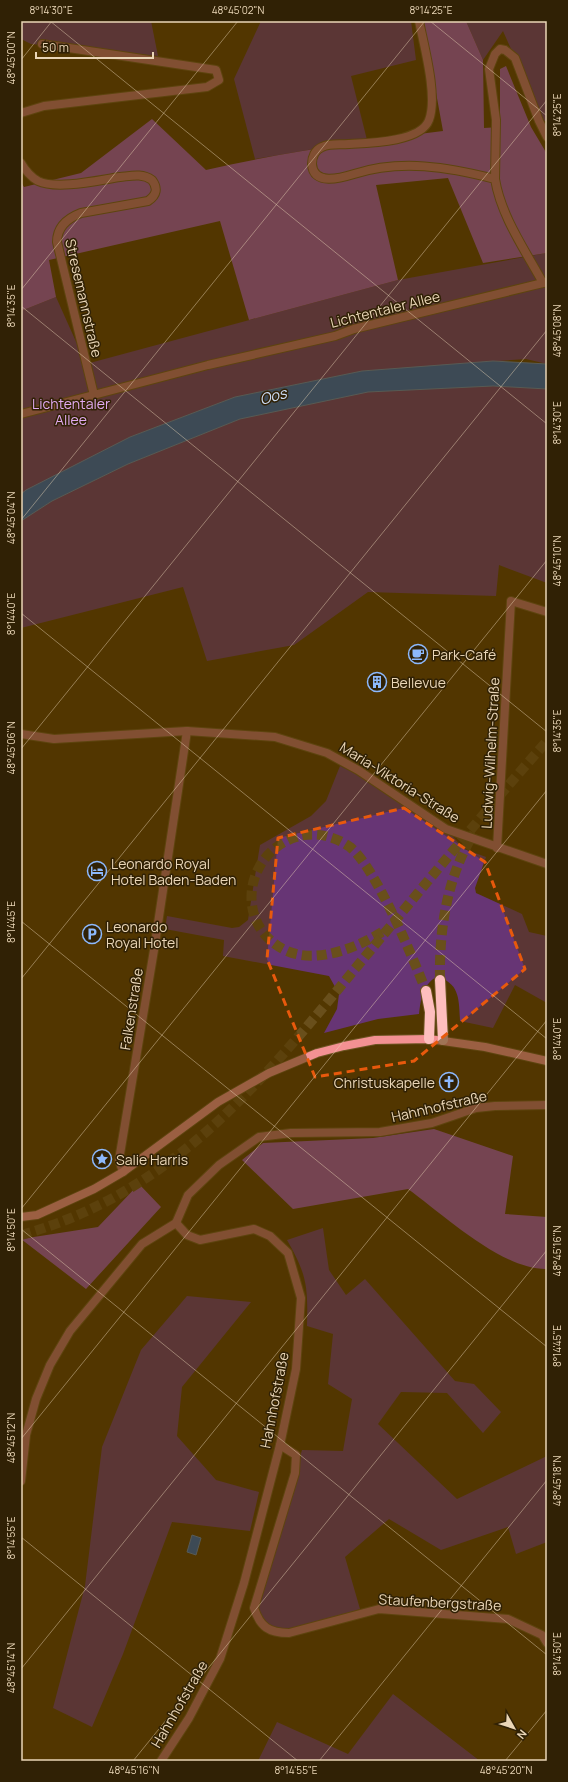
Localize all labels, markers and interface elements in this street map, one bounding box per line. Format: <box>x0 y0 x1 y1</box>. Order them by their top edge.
text: 8°14'30"E <box>29 3 73 17</box>
text: 48°45'02"N <box>212 3 264 17</box>
text: 8°14'25"E <box>409 3 453 17</box>
text: 48°45'00"N <box>4 31 18 84</box>
scale bar <box>36 34 153 60</box>
text: 50 m <box>42 39 69 56</box>
text: 8°14'25"E <box>550 93 564 137</box>
street label: Stresemannstraße <box>61 237 107 359</box>
text: 8°14'35"E <box>4 284 18 327</box>
street label: Lichtentaler Allee <box>328 286 442 332</box>
text: 48°45'08"N <box>550 305 564 357</box>
water label: Oos <box>257 382 290 410</box>
park label: Lichtentaler Allee <box>32 394 110 429</box>
text: 8°14'30"E <box>550 401 564 445</box>
text: 48°45'04"N <box>4 492 18 544</box>
text: 48°45'10"N <box>550 535 564 586</box>
text: 8°14'40"E <box>4 593 18 635</box>
cafe icon: Park-Café <box>407 643 429 665</box>
place label: Park-Café <box>432 645 496 664</box>
building icon: Bellevue <box>366 671 388 693</box>
place label: Bellevue <box>391 673 446 692</box>
street label: Ludwig-Wilhelm-Straße <box>477 677 503 829</box>
text: 8°14'35"E <box>550 709 564 752</box>
text: 48°45'06"N <box>4 721 18 775</box>
street label: Maria-Viktoria-Straße <box>336 737 464 827</box>
place label: Leonardo Royal Hotel Baden-Baden <box>111 854 236 889</box>
hotel icon: Leonardo Royal Hotel Baden-Baden <box>86 860 108 882</box>
text: 8°14'45"E <box>4 901 18 943</box>
place label: Leonardo Royal Hotel <box>106 917 178 952</box>
parking icon: Leonardo Royal Hotel <box>81 923 103 945</box>
street label: Falkenstraße <box>115 967 147 1051</box>
text: 8°14'40"E <box>550 1018 564 1060</box>
church icon: Christuskapelle <box>438 1071 460 1093</box>
place label: Christuskapelle <box>334 1073 435 1092</box>
street label: Hahnhofstraße <box>389 1086 489 1126</box>
place icon: Salie Harris <box>91 1148 113 1170</box>
place label: Salie Harris <box>116 1150 188 1169</box>
text: 8°14'50"E <box>4 1208 18 1252</box>
text: 48°45'16"N <box>550 1225 564 1276</box>
text: 8°14'45"E <box>550 1325 564 1367</box>
street label: Hahnhofstraße <box>255 1350 293 1450</box>
text: 48°45'12"N <box>4 1413 18 1463</box>
text: 48°45'18"N <box>550 1456 564 1506</box>
text: 8°14'55"E <box>4 1516 18 1560</box>
street label: Staufenbergstraße <box>378 1589 502 1615</box>
text: 8°14'50"E <box>550 1632 564 1676</box>
text: 48°45'14"N <box>4 1643 18 1693</box>
street label: Hahnhofstraße <box>146 1657 212 1751</box>
north arrow <box>494 1708 534 1748</box>
text: N <box>514 1727 530 1742</box>
text: 48°45'16"N <box>109 1763 160 1777</box>
text: 8°14'55"E <box>274 1763 318 1777</box>
text: 48°45'20"N <box>480 1763 532 1777</box>

